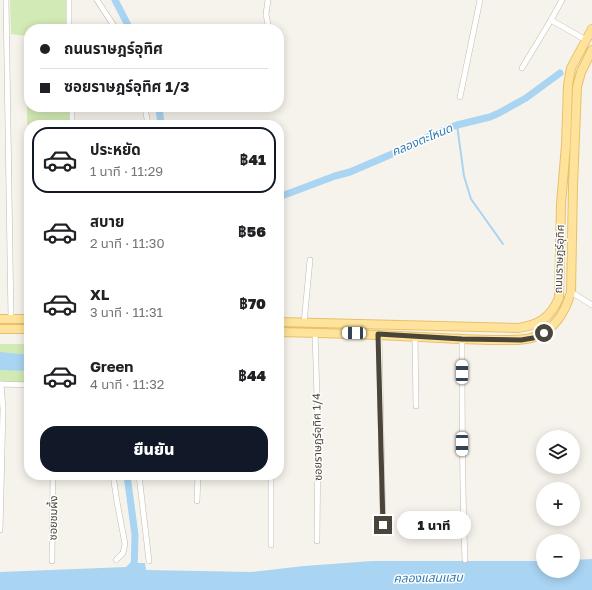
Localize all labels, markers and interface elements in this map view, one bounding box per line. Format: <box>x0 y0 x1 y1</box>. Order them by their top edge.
text: ถนนราษฎร์อุทิศ <box>64 39 163 57</box>
text: ซอยราษฎร์อุทิศ 1/3 <box>64 77 189 95</box>
water label: คลองตะโหนด <box>389 120 455 159</box>
text: ประหยัด <box>90 140 141 158</box>
icon: car <box>42 142 78 178</box>
text: ฿41 <box>240 150 266 168</box>
text: 1 นาที · 11:29 <box>90 163 163 179</box>
text: สบาย <box>90 212 124 230</box>
icon: car <box>42 214 78 250</box>
text: ฿56 <box>238 222 266 240</box>
street label: ถนนราษฎร์อุทิศ <box>551 224 567 294</box>
text: 2 นาที · 11:30 <box>90 235 165 251</box>
text: XL <box>90 285 109 303</box>
icon: car <box>42 286 78 322</box>
text: ฿70 <box>239 294 266 312</box>
text: 3 นาที · 11:31 <box>90 304 163 320</box>
route start <box>535 324 553 342</box>
car <box>342 327 366 339</box>
text: Green <box>90 357 133 375</box>
icon: car <box>42 358 78 394</box>
car <box>456 360 468 384</box>
text: ฿44 <box>238 366 266 384</box>
text: 4 นาที · 11:32 <box>90 376 164 392</box>
street label: ซอยราษฎร์อุทิศ 1/4 <box>309 393 325 481</box>
button: ยืนยัน <box>40 426 268 472</box>
map controls <box>536 430 580 578</box>
button: layers <box>536 430 580 474</box>
car <box>456 432 468 456</box>
button: + <box>536 482 580 526</box>
street label: ซอยชมผึ้ง <box>45 495 59 541</box>
callout: 1 นาที <box>397 511 471 539</box>
route end <box>374 516 392 534</box>
text: 1 นาที <box>418 517 450 533</box>
button: − <box>536 534 580 578</box>
water label: คลองแสนแสบ <box>393 569 464 586</box>

